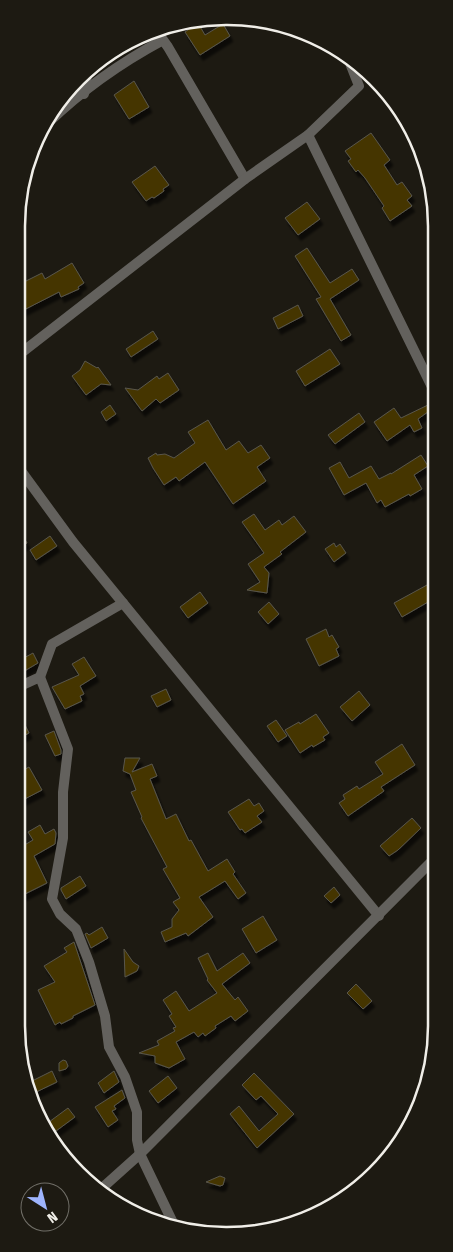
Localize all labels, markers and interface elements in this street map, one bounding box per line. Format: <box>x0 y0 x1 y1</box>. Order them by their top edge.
north arrow <box>20 1182 70 1232</box>
text: N <box>44 1208 61 1226</box>

